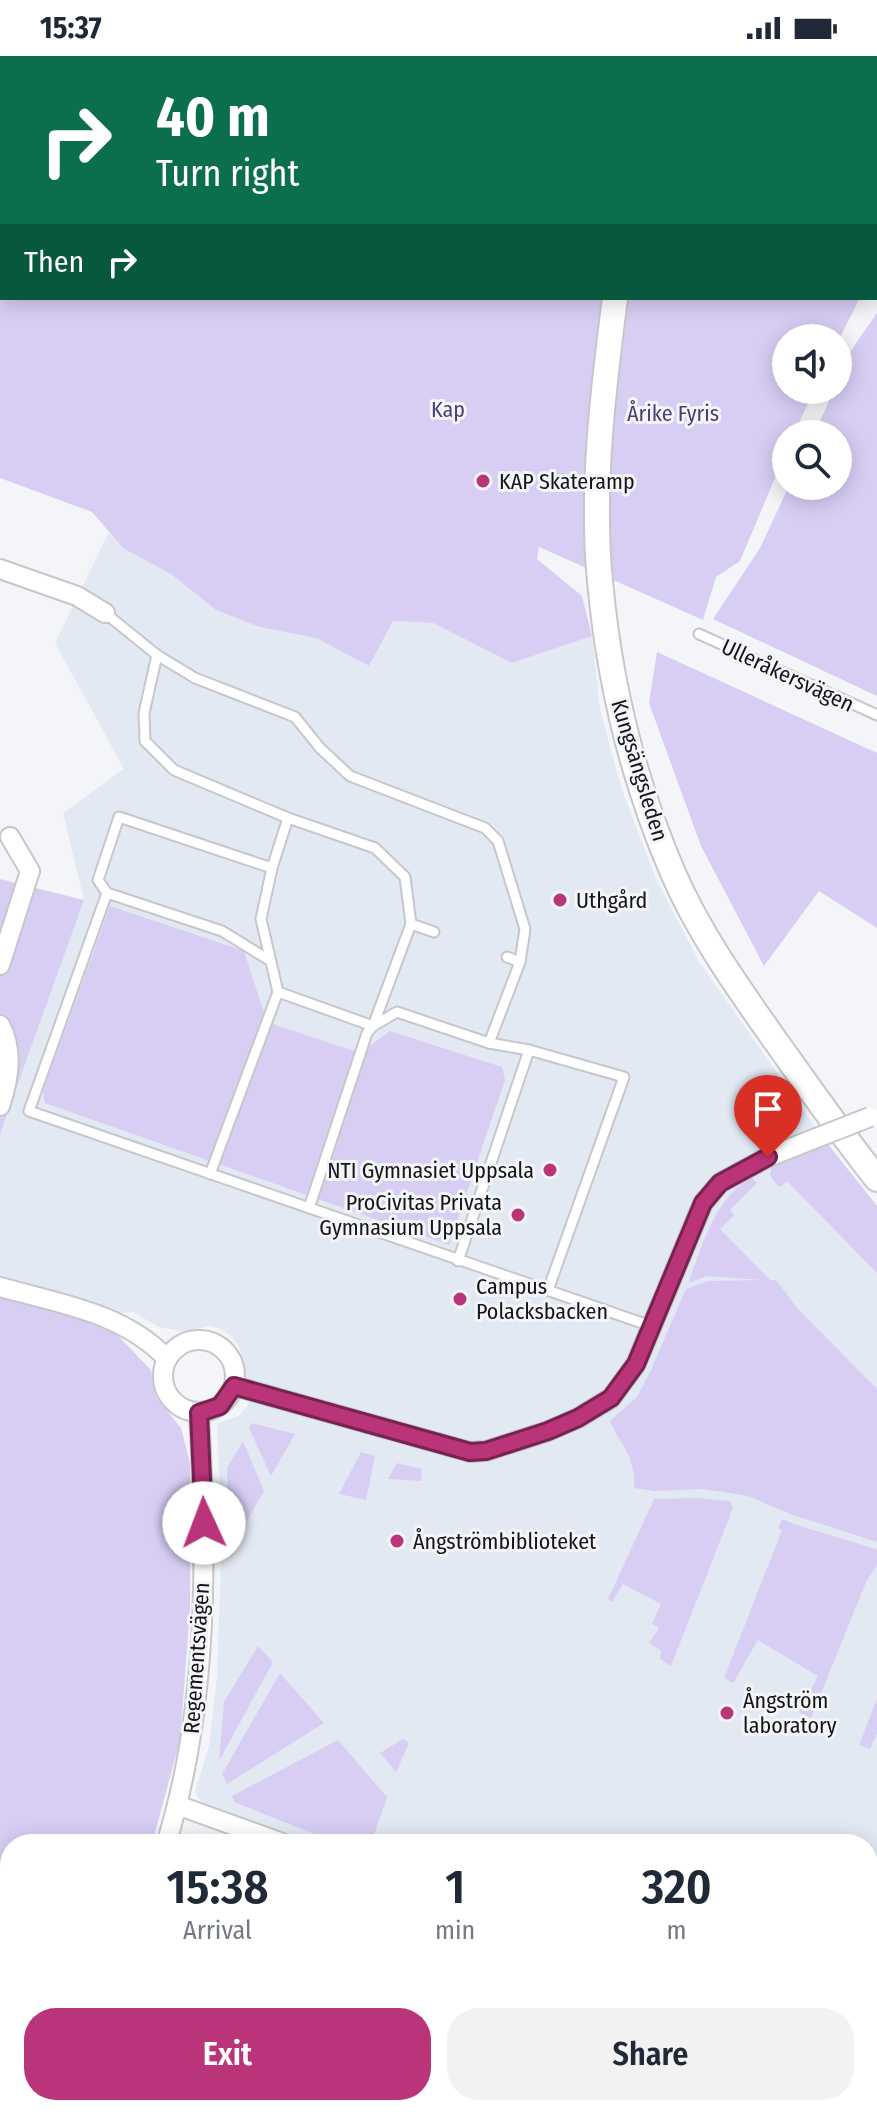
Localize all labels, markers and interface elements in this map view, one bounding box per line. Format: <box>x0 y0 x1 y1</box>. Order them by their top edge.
text: 15:37 <box>40 10 102 46</box>
text: 40 m <box>156 84 270 151</box>
icon: right <box>24 88 128 192</box>
text: Turn right <box>156 152 299 196</box>
icon: right <box>100 240 144 284</box>
text: Then <box>24 244 84 280</box>
map controls <box>772 324 852 500</box>
button: sound <box>772 324 852 404</box>
park label: Kap <box>431 396 465 423</box>
park label: Årike Fyris <box>627 400 719 427</box>
button: search <box>772 420 852 500</box>
place label: KAP Skateramp <box>499 468 635 495</box>
marker: KAP Skateramp <box>474 472 492 490</box>
street label: Ulleråkersvägen <box>717 633 858 718</box>
street label: Kungsängsleden <box>605 696 674 844</box>
place label: Uthgård <box>576 887 647 914</box>
marker: Uthgård <box>551 891 569 909</box>
pin <box>734 1075 802 1157</box>
icon: arrive <box>746 1087 790 1131</box>
place label: NTI Gymnasiet Uppsala <box>327 1157 534 1184</box>
marker: NTI Gymnasiet Uppsala <box>541 1161 559 1179</box>
place label: ProCivitas Privata Gymnasium Uppsala <box>319 1189 502 1241</box>
marker: ProCivitas Privata Gymnasium Uppsala <box>509 1206 527 1224</box>
place label: Campus Polacksbacken <box>476 1273 608 1325</box>
marker: Campus Polacksbacken <box>451 1290 469 1308</box>
position arrow <box>162 1481 246 1565</box>
place label: Ångströmbiblioteket <box>413 1528 597 1555</box>
marker: Ångströmbiblioteket <box>388 1532 406 1550</box>
street label: Regementsvägen <box>178 1582 215 1735</box>
place label: Ångström laboratory <box>743 1687 837 1739</box>
marker: Ångström laboratory <box>718 1704 736 1722</box>
text: 15:38 <box>166 1858 269 1916</box>
text: 1 <box>445 1858 465 1916</box>
text: 320 <box>642 1858 712 1916</box>
text: Arrival <box>183 1915 252 1946</box>
text: min <box>435 1915 475 1946</box>
text: m <box>667 1915 687 1946</box>
button: Exit <box>24 2008 431 2100</box>
button: Share <box>447 2008 854 2100</box>

